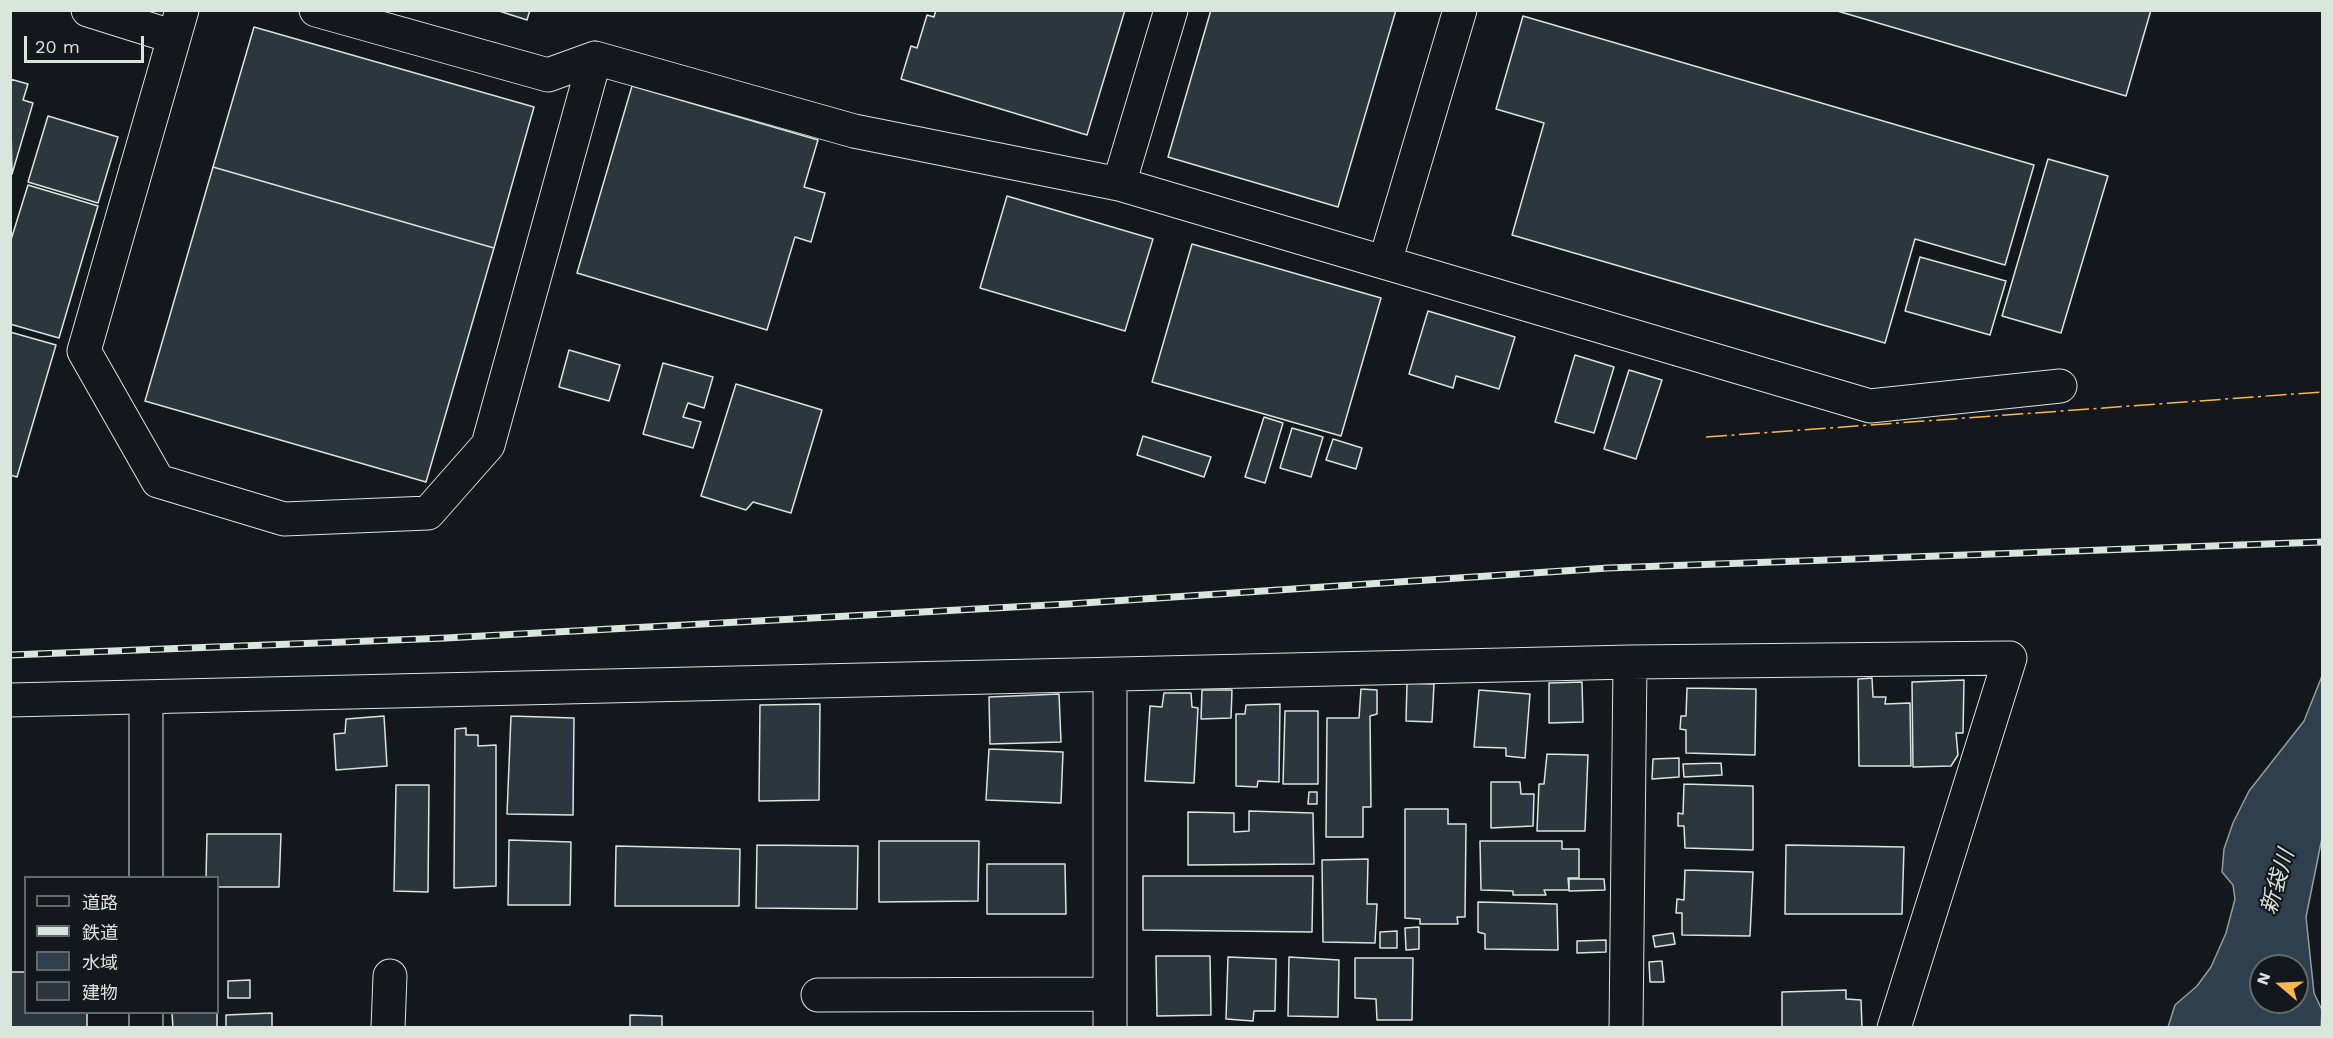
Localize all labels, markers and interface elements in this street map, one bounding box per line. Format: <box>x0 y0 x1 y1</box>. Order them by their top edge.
scale bar <box>27 24 147 62</box>
text: 20 m <box>35 36 80 57</box>
water label: 新袋川 <box>2256 847 2300 917</box>
legend <box>24 876 219 1014</box>
text: 道路 <box>82 892 118 913</box>
text: 鉄道 <box>82 922 118 943</box>
text: 水域 <box>82 952 118 973</box>
north arrow <box>2249 954 2309 1014</box>
text: N <box>2252 970 2274 987</box>
text: 建物 <box>82 982 118 1003</box>

